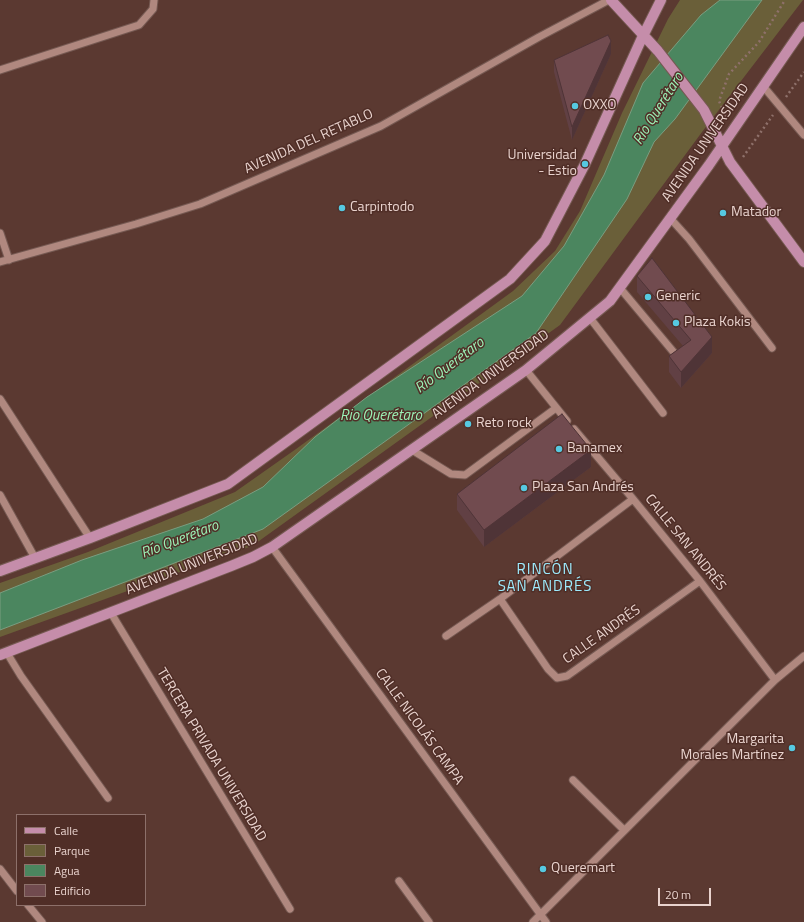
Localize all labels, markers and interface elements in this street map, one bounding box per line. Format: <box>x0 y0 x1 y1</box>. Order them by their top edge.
water label: Río Querétaro <box>630 70 688 148</box>
street label: AVENIDA UNIVERSIDAD <box>659 81 753 205</box>
place label: OXXO <box>583 98 617 114</box>
marker: OXXO <box>570 101 580 111</box>
street label: AVENIDA DEL RETABLO <box>242 106 376 178</box>
place label: Universidad - Estio <box>507 148 577 180</box>
marker: Universidad - Estio <box>580 159 590 169</box>
place label: Carpintodo <box>350 200 414 216</box>
marker: Carpintodo <box>337 203 347 213</box>
place label: Matador <box>731 205 781 221</box>
marker: Matador <box>718 208 728 218</box>
place label: Generic <box>656 289 700 305</box>
marker: Generic <box>643 292 653 302</box>
place label: Plaza Kokis <box>684 315 750 331</box>
marker: Plaza Kokis <box>671 318 681 328</box>
street label: AVENIDA UNIVERSIDAD <box>429 327 553 423</box>
water label: Río Querétaro <box>412 334 488 398</box>
water label: Rio Querétaro <box>340 407 422 425</box>
place label: Reto rock <box>476 416 532 432</box>
marker: Reto rock <box>463 419 473 429</box>
place label: Banamex <box>567 441 622 457</box>
marker: Banamex <box>554 444 564 454</box>
place label: Plaza San Andrés <box>532 480 634 496</box>
marker: Plaza San Andrés <box>519 483 529 493</box>
street label: CALLE SAN ANDRÉS <box>641 491 729 595</box>
water label: Río Querétaro <box>139 517 221 563</box>
street label: AVENIDA UNIVERSIDAD <box>124 531 260 599</box>
district label: RINCÓN SAN ANDRÉS <box>498 561 592 596</box>
street label: CALLE ANDRÉS <box>560 602 644 668</box>
street label: TERCERA PRIVADA UNIVERSIDAD <box>152 665 270 845</box>
street label: CALLE NICOLÁS CAMPA <box>371 666 467 788</box>
place label: Margarita Morales Martínez <box>681 732 784 764</box>
marker: Margarita Morales Martínez <box>787 743 797 753</box>
legend <box>16 814 146 906</box>
text: Calle <box>54 821 78 840</box>
text: Parque <box>54 841 90 860</box>
text: Agua <box>54 861 80 880</box>
place label: Queremart <box>551 861 615 877</box>
marker: Queremart <box>538 864 548 874</box>
scale bar <box>660 880 713 906</box>
text: Edificio <box>54 881 90 900</box>
text: 20 m <box>665 885 691 904</box>

